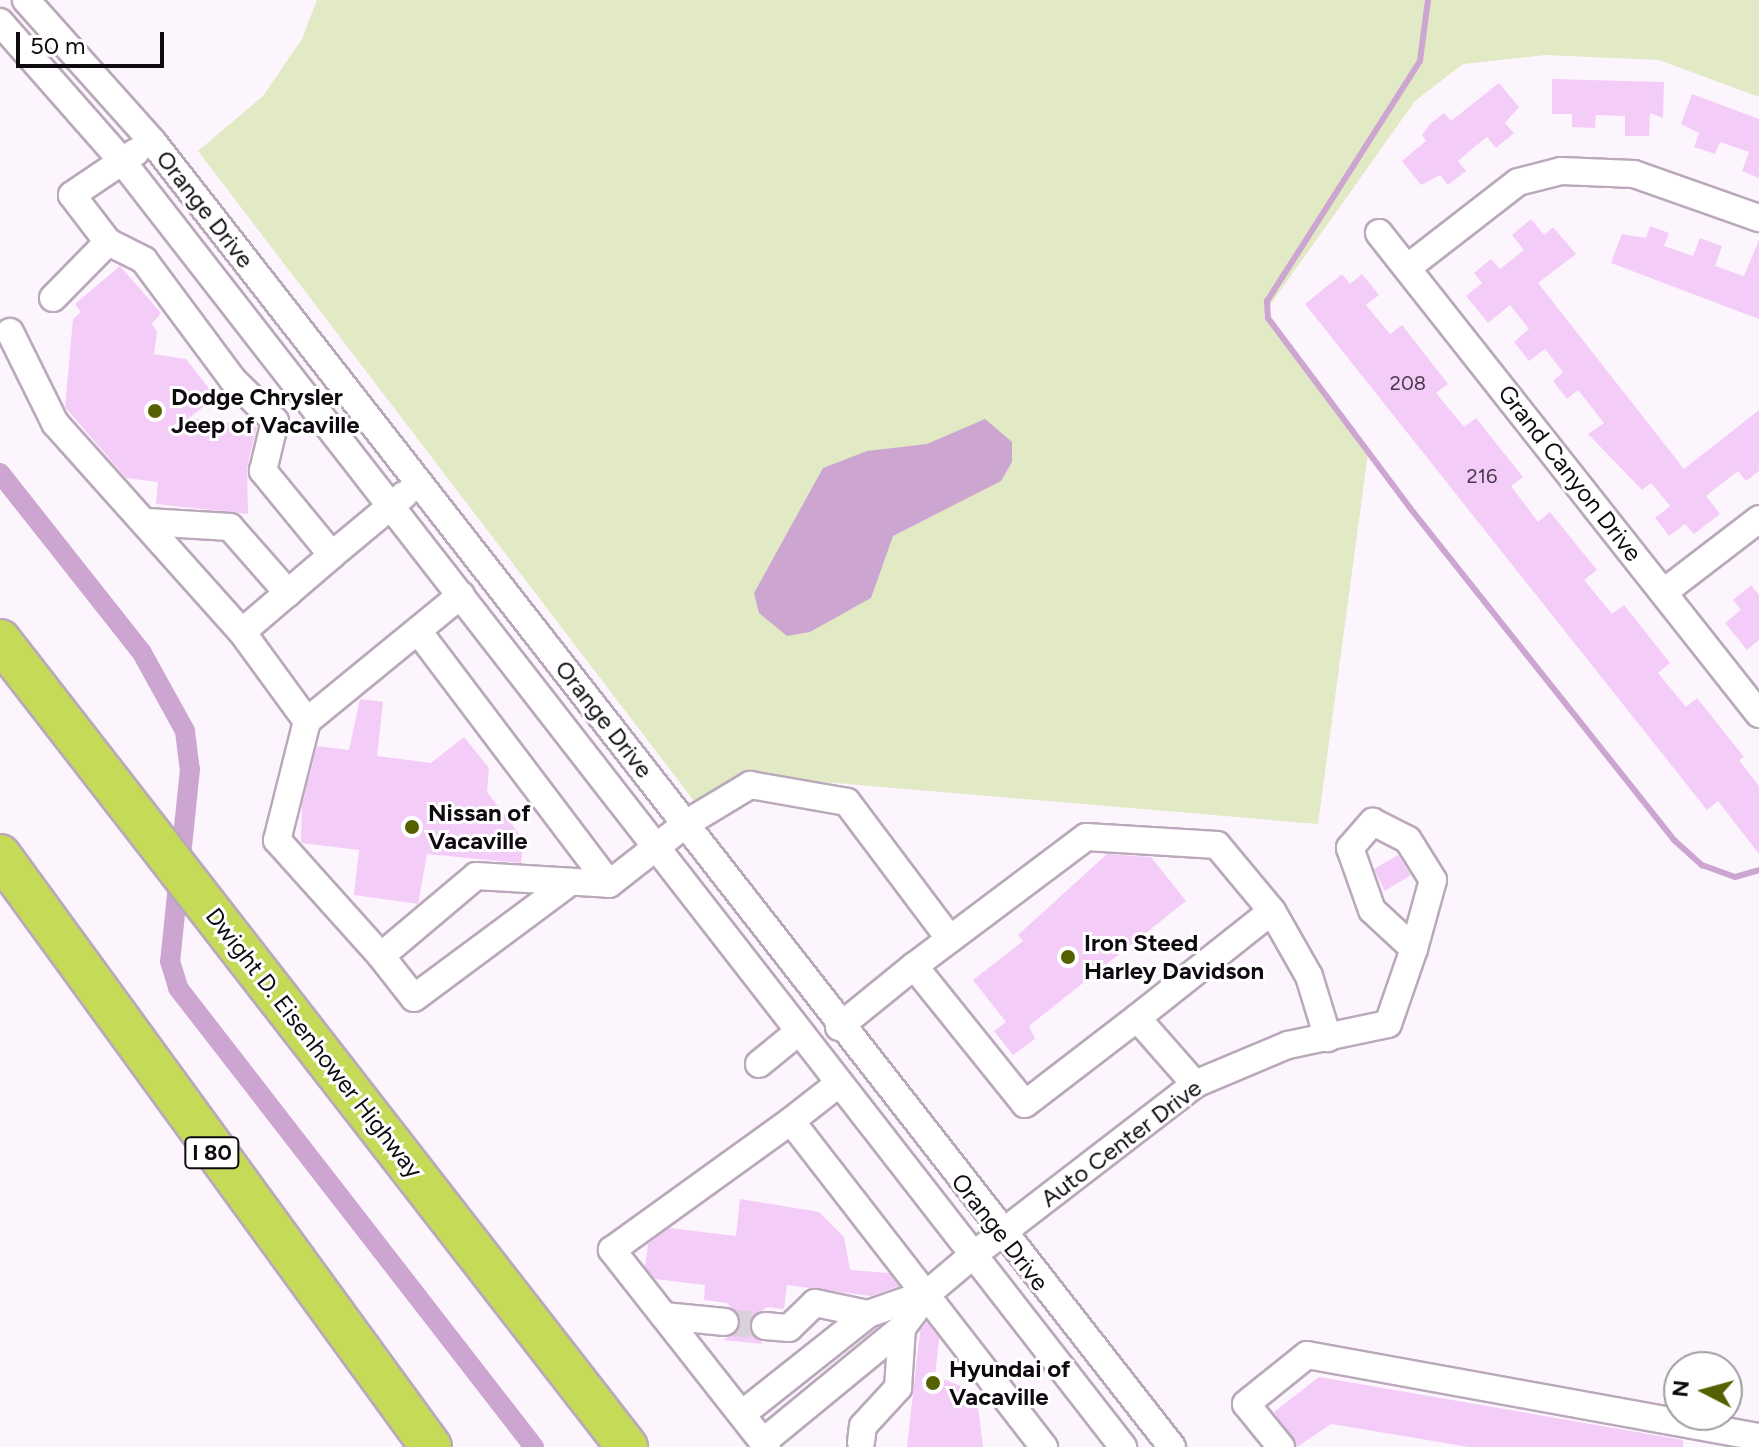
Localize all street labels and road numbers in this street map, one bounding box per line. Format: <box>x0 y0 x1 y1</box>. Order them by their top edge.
street label: Orange Drive <box>150 145 260 273</box>
street label: Grand Canyon Drive <box>1492 379 1648 567</box>
street label: Orange Drive <box>549 655 659 783</box>
street label: Dwight D. Eisenhower Highway <box>200 902 428 1184</box>
street label: Auto Center Drive <box>1035 1073 1207 1213</box>
road number: I 80 <box>184 1135 240 1171</box>
street label: Orange Drive <box>945 1168 1055 1296</box>

